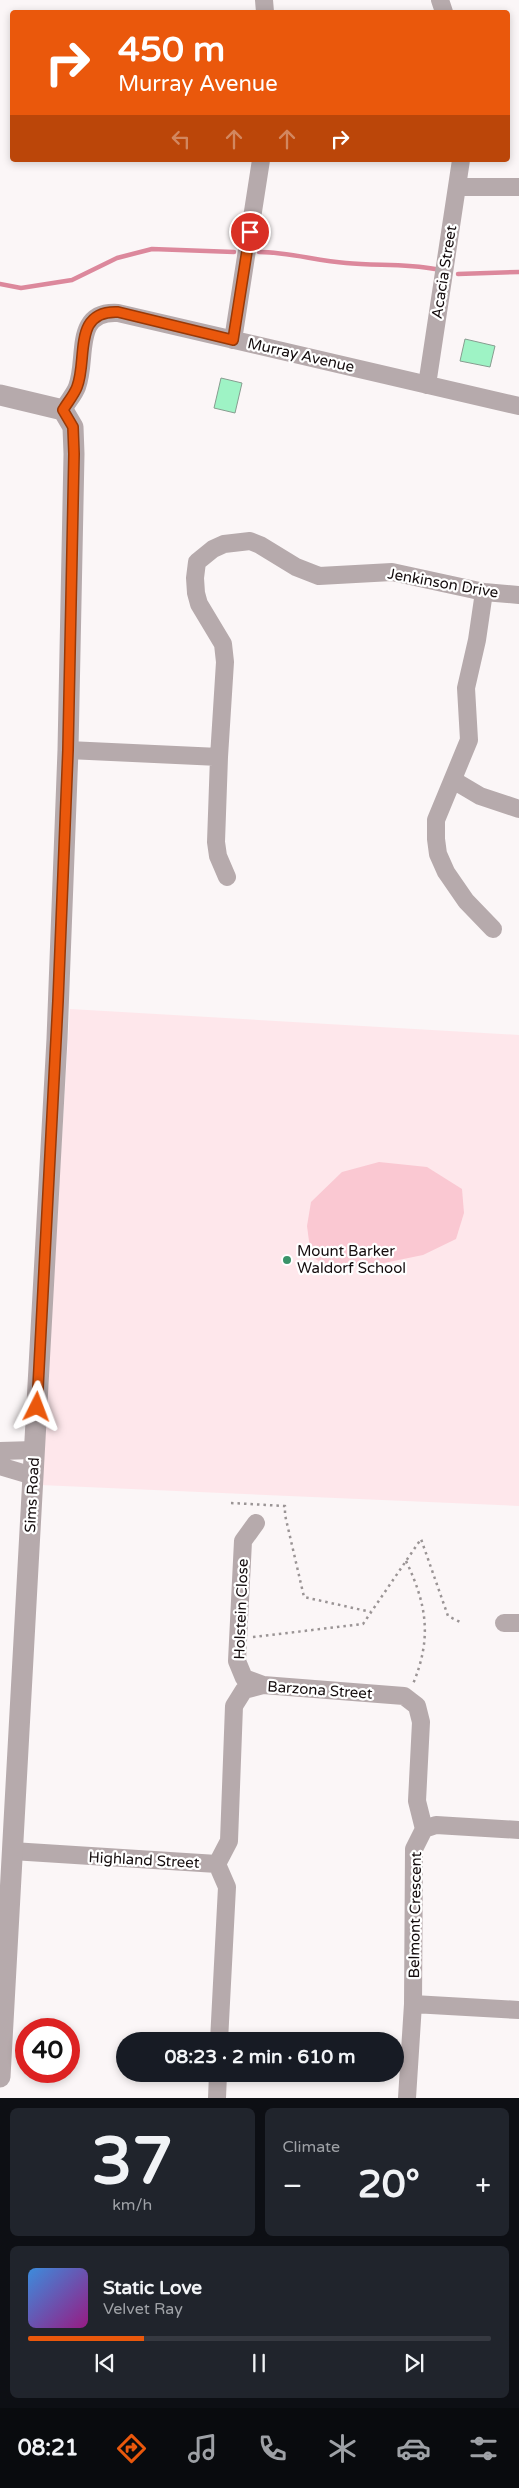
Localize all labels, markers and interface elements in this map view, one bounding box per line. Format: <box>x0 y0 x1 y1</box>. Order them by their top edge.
text: 450 m <box>118 29 225 71</box>
icon: right <box>35 30 100 95</box>
text: Murray Avenue <box>118 71 278 97</box>
icon: left <box>167 125 195 153</box>
icon: ahead <box>220 125 248 153</box>
icon: ahead <box>273 125 301 153</box>
icon: right <box>326 125 354 153</box>
pin <box>229 211 271 253</box>
icon: arrive <box>236 218 264 246</box>
street label: Acacia Street <box>428 224 460 320</box>
street label: Murray Avenue <box>246 334 356 376</box>
street label: Jenkinson Drive <box>386 564 500 602</box>
place label: Mount Barker Waldorf School <box>297 1242 406 1277</box>
marker: Mount Barker Waldorf School <box>281 1254 293 1266</box>
position arrow <box>10 1380 62 1432</box>
street label: Sims Road <box>21 1457 43 1533</box>
street label: Holstein Close <box>230 1558 252 1660</box>
street label: Barzona Street <box>267 1677 374 1703</box>
street label: Highland Street <box>88 1848 200 1872</box>
street label: Belmont Crescent <box>405 1851 425 1978</box>
speed limit sign: 40 <box>15 2018 80 2083</box>
text: 08:23 · 2 min · 610 m <box>164 2046 356 2068</box>
text: 37 <box>91 2123 173 2202</box>
text: Climate <box>283 2137 340 2157</box>
text: 20° <box>358 2162 420 2208</box>
text: − <box>283 2169 302 2203</box>
text: + <box>475 2169 491 2203</box>
text: km/h <box>112 2195 152 2215</box>
text: Static Love <box>103 2277 202 2299</box>
text: Velvet Ray <box>103 2299 183 2319</box>
icon: previous <box>91 2349 119 2377</box>
icon: pause <box>245 2349 273 2377</box>
icon: next <box>400 2349 428 2377</box>
icon: directions <box>114 2431 149 2466</box>
icon: music <box>185 2431 220 2466</box>
icon: phone <box>255 2431 290 2466</box>
icon: climate <box>325 2431 360 2466</box>
icon: car <box>396 2431 431 2466</box>
icon: filters <box>466 2431 501 2466</box>
text: 08:21 <box>18 2435 79 2461</box>

